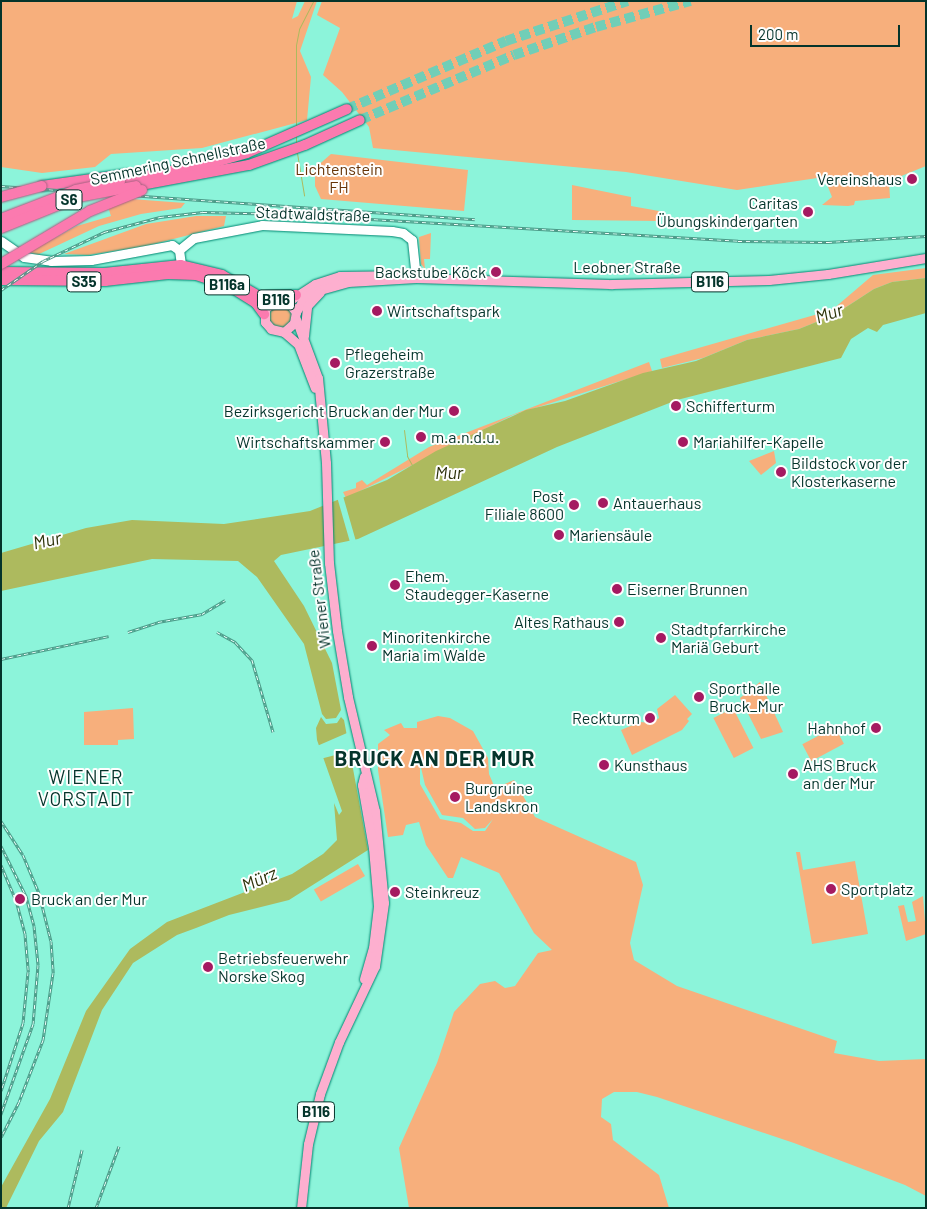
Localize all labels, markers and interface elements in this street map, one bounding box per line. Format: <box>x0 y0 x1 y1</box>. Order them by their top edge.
scale bar <box>752 15 902 47</box>
text: 200 m <box>758 25 798 43</box>
street label: Semmering Schnellstraße <box>89 133 267 189</box>
park label: Lichtenstein FH <box>295 159 383 197</box>
place label: Vereinshaus <box>817 169 902 189</box>
marker: Vereinshaus <box>906 173 918 185</box>
road number: S6 <box>55 188 83 212</box>
place label: Caritas Übungskindergarten <box>657 193 798 231</box>
street label: Stadtwaldstraße <box>255 202 371 226</box>
marker: Caritas Übungskindergarten <box>802 206 814 218</box>
street label: Leobner Straße <box>573 257 681 277</box>
place label: Backstube Köck <box>375 262 486 282</box>
marker: Backstube Köck <box>490 266 502 278</box>
road number: S35 <box>65 270 103 294</box>
road number: B116 <box>690 270 730 294</box>
road number: B116a <box>203 272 251 298</box>
road number: B116 <box>256 288 296 312</box>
water label: Mur <box>812 298 846 328</box>
place label: Wirtschaftspark <box>387 301 500 321</box>
marker: Wirtschaftspark <box>371 305 383 317</box>
place label: Pflegeheim Grazerstraße <box>345 344 435 382</box>
marker: Pflegeheim Grazerstraße <box>329 357 341 369</box>
place label: Schifferturm <box>686 396 775 416</box>
marker: Schifferturm <box>670 400 682 412</box>
place label: Bezirksgericht Bruck an der Mur <box>224 401 444 421</box>
marker: Bezirksgericht Bruck an der Mur <box>448 405 460 417</box>
place label: m.a.n.d.u. <box>431 427 499 447</box>
marker: m.a.n.d.u. <box>415 431 427 443</box>
place label: Wirtschaftskammer <box>236 432 375 452</box>
place label: Mariahilfer-Kapelle <box>693 432 824 452</box>
marker: Wirtschaftskammer <box>379 436 391 448</box>
marker: Mariahilfer-Kapelle <box>677 436 689 448</box>
place label: Bildstock vor der Klosterkaserne <box>791 453 907 491</box>
water label: Mur <box>435 461 463 483</box>
marker: Bildstock vor der Klosterkaserne <box>775 466 787 478</box>
place label: Post Filiale 8600 <box>485 486 564 524</box>
place label: Antauerhaus <box>613 493 701 513</box>
marker: Antauerhaus <box>597 497 609 509</box>
marker: Post Filiale 8600 <box>568 499 580 511</box>
place label: Mariensäule <box>569 525 652 545</box>
water label: Mur <box>31 527 63 553</box>
marker: Mariensäule <box>553 529 565 541</box>
street label: Wiener Straße <box>303 549 335 649</box>
place label: Ehem. Staudegger-Kaserne <box>405 566 549 604</box>
marker: Ehem. Staudegger-Kaserne <box>389 579 401 591</box>
place label: Eiserner Brunnen <box>627 579 748 599</box>
marker: Eiserner Brunnen <box>611 583 623 595</box>
place label: Altes Rathaus <box>514 612 609 632</box>
marker: Altes Rathaus <box>613 616 625 628</box>
place label: Stadtpfarrkirche Mariä Geburt <box>671 619 786 657</box>
place label: Minoritenkirche Maria im Walde <box>382 627 491 665</box>
marker: Stadtpfarrkirche Mariä Geburt <box>655 632 667 644</box>
marker: Minoritenkirche Maria im Walde <box>366 640 378 652</box>
place label: Sporthalle Bruck_Mur <box>709 678 783 716</box>
marker: Sporthalle Bruck_Mur <box>693 691 705 703</box>
place label: Reckturm <box>572 708 640 728</box>
marker: Reckturm <box>644 712 656 724</box>
place label: Hahnhof <box>807 718 866 738</box>
marker: Hahnhof <box>870 722 882 734</box>
district label: BRUCK AN DER MUR <box>333 745 537 771</box>
place label: Kunsthaus <box>614 755 688 775</box>
place label: AHS Bruck an der Mur <box>803 755 876 793</box>
marker: Kunsthaus <box>598 759 610 771</box>
district label: WIENER VORSTADT <box>37 766 135 810</box>
marker: AHS Bruck an der Mur <box>787 768 799 780</box>
place label: Burgruine Landskron <box>465 778 538 816</box>
marker: Burgruine Landskron <box>449 791 461 803</box>
water label: Mürz <box>238 862 280 896</box>
place label: Sportplatz <box>841 879 913 899</box>
place label: Steinkreuz <box>405 882 479 902</box>
marker: Sportplatz <box>825 883 837 895</box>
marker: Steinkreuz <box>389 886 401 898</box>
place label: Bruck an der Mur <box>31 889 147 909</box>
marker: Bruck an der Mur <box>13 892 27 906</box>
place label: Betriebsfeuerwehr Norske Skog <box>218 948 348 986</box>
marker: Betriebsfeuerwehr Norske Skog <box>202 961 214 973</box>
road number: B116 <box>296 1100 336 1124</box>

